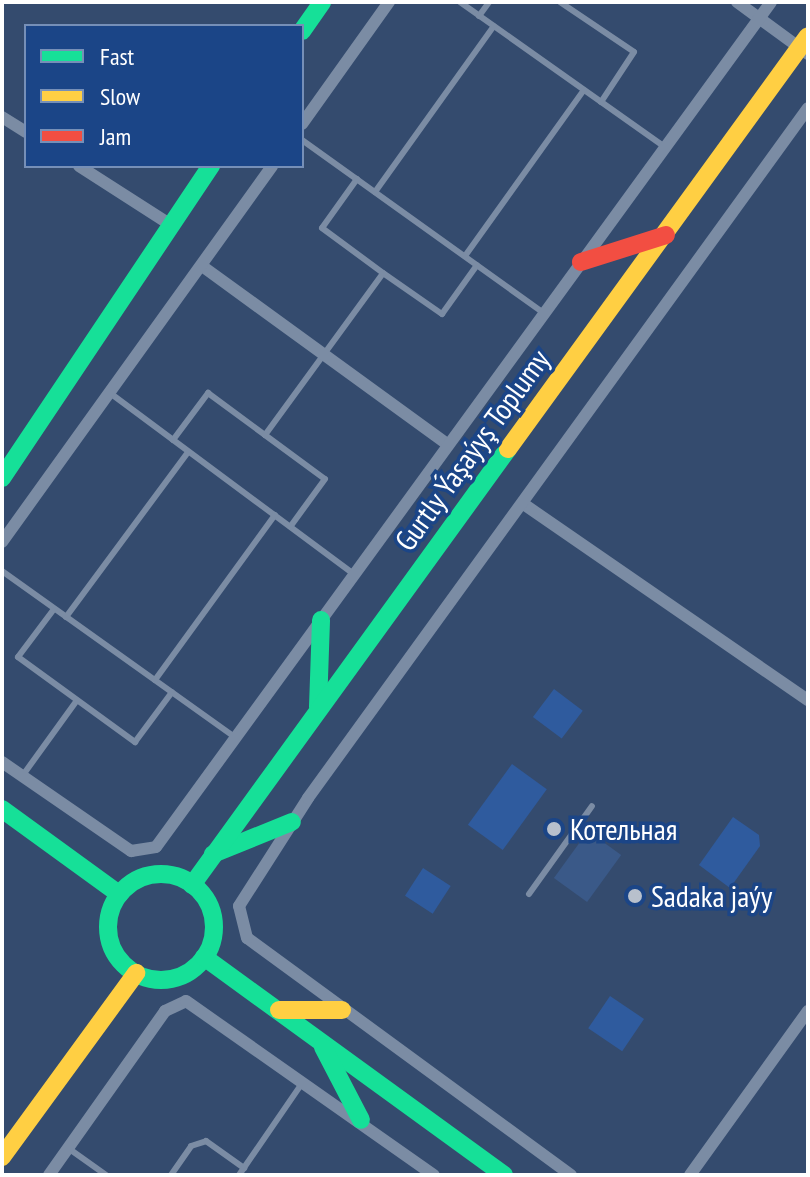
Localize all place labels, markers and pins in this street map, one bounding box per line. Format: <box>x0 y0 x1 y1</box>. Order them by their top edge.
place label: Котельная <box>570 811 677 847</box>
marker: Котельная <box>545 820 563 838</box>
place label: Sadaka jaýy <box>651 878 772 914</box>
marker: Sadaka jaýy <box>626 887 644 905</box>

